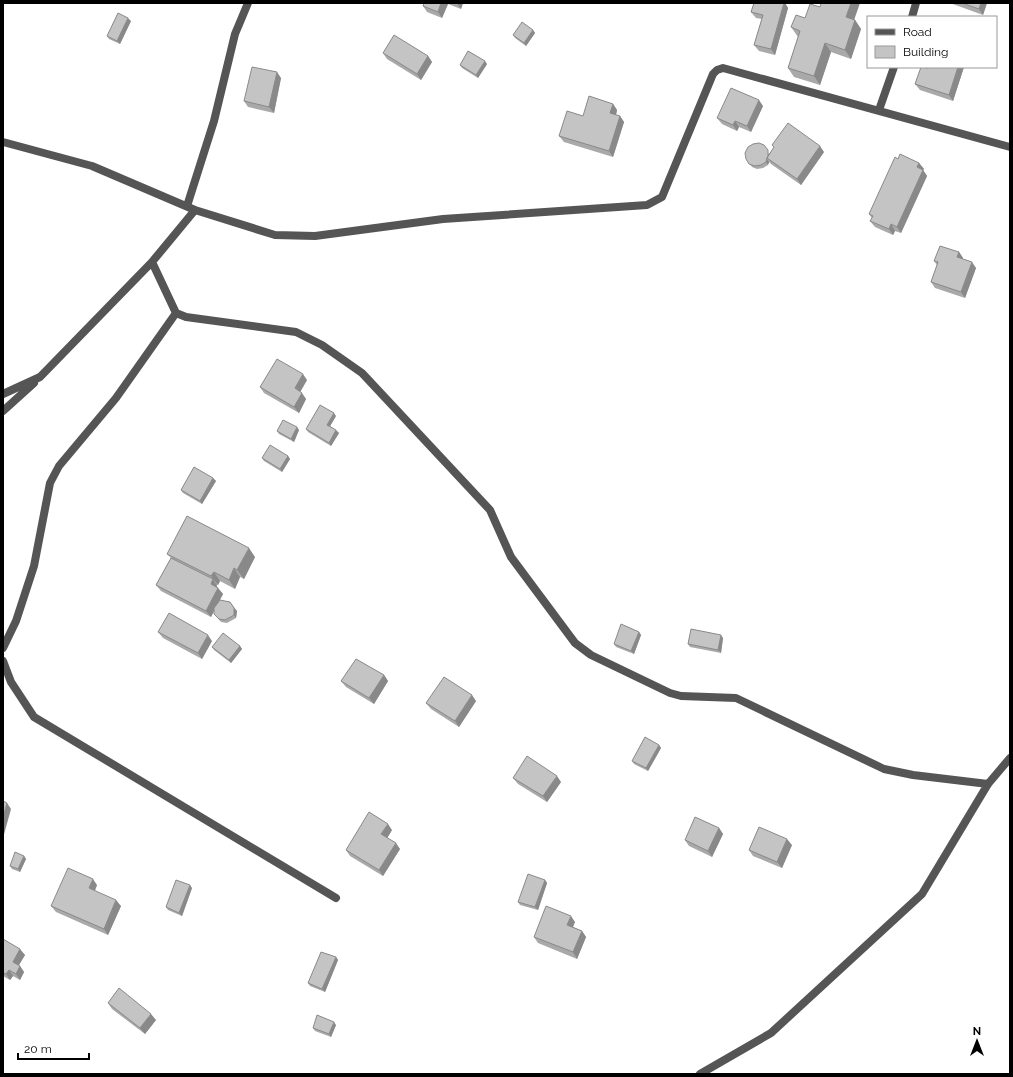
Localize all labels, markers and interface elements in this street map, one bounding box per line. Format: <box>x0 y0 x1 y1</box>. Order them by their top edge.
legend <box>867 16 997 68</box>
text: Road <box>903 25 932 39</box>
text: Building <box>903 45 949 59</box>
north arrow <box>957 1021 997 1061</box>
text: N <box>973 1025 981 1038</box>
scale bar <box>18 1035 89 1061</box>
text: 20 m <box>24 1042 52 1056</box>

